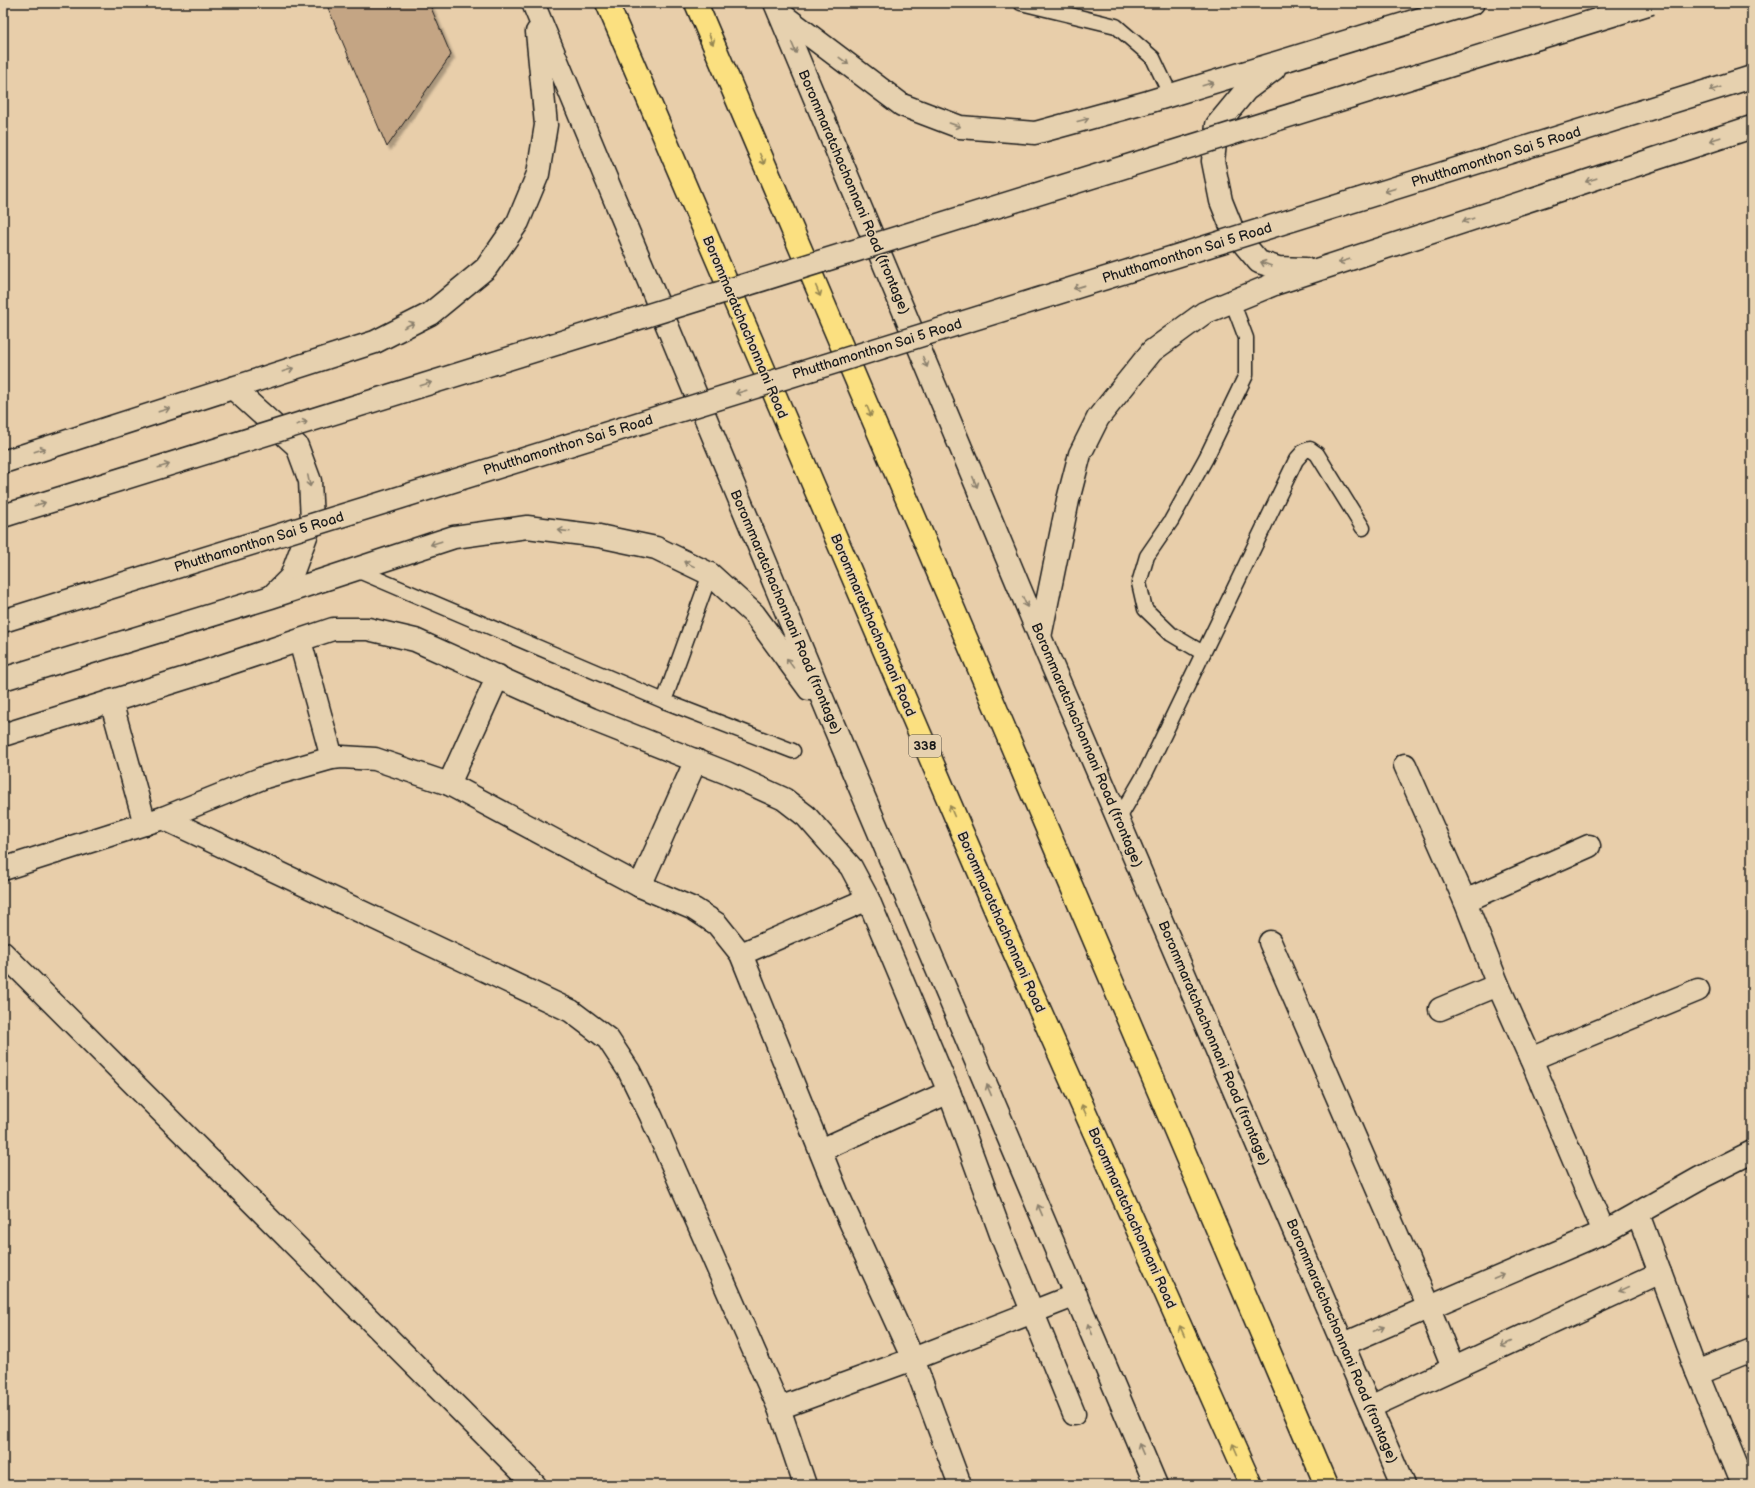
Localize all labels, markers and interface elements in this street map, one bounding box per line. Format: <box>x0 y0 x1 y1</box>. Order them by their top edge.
one-way arrow <box>708 32 715 44</box>
one-way arrow <box>791 42 798 54</box>
one-way arrow <box>838 57 849 65</box>
street label: Borommaratchachonnani Road (frontage) <box>795 67 913 317</box>
one-way arrow <box>1201 80 1214 87</box>
one-way arrow <box>1708 86 1721 93</box>
one-way arrow <box>1076 116 1089 123</box>
one-way arrow <box>949 121 961 129</box>
street label: Phutthamonthon Sai 5 Road <box>1409 123 1583 191</box>
one-way arrow <box>1709 136 1721 144</box>
one-way arrow <box>759 152 766 164</box>
one-way arrow <box>1585 177 1598 184</box>
one-way arrow <box>1384 187 1397 194</box>
one-way arrow <box>1462 217 1475 224</box>
street label: Phutthamonthon Sai 5 Road <box>1100 219 1274 287</box>
street label: Borommaratchachonnani Road <box>699 233 791 421</box>
one-way arrow <box>1338 258 1351 265</box>
one-way arrow <box>1260 260 1273 267</box>
one-way arrow <box>1072 284 1085 291</box>
one-way arrow <box>815 285 823 297</box>
street label: Phutthamonthon Sai 5 Road <box>790 315 964 383</box>
one-way arrow <box>403 320 415 328</box>
one-way arrow <box>922 355 929 367</box>
one-way arrow <box>281 366 293 374</box>
one-way arrow <box>419 380 432 387</box>
one-way arrow <box>734 389 747 396</box>
one-way arrow <box>866 404 873 416</box>
one-way arrow <box>158 406 170 414</box>
street label: Phutthamonthon Sai 5 Road <box>481 411 655 479</box>
one-way arrow <box>295 419 308 426</box>
one-way arrow <box>33 446 46 453</box>
one-way arrow <box>158 462 171 469</box>
one-way arrow <box>306 474 314 487</box>
one-way arrow <box>972 475 980 487</box>
street label: Borommaratchachonnani Road (frontage) <box>727 487 845 737</box>
one-way arrow <box>34 500 46 508</box>
street label: Phutthamonthon Sai 5 Road <box>172 508 346 576</box>
one-way arrow <box>558 527 571 535</box>
street label: Borommaratchachonnani Road <box>827 531 919 719</box>
one-way arrow <box>430 540 443 547</box>
one-way arrow <box>683 560 695 567</box>
one-way arrow <box>1022 595 1030 607</box>
street label: Borommaratchachonnani Road (frontage) <box>1028 620 1146 870</box>
one-way arrow <box>786 658 794 669</box>
road number: 338 <box>909 735 941 757</box>
one-way arrow <box>948 805 956 817</box>
street label: Borommaratchachonnani Road <box>953 829 1049 1015</box>
street label: Borommaratchachonnani Road (frontage) <box>1155 918 1273 1168</box>
one-way arrow <box>984 1085 992 1097</box>
one-way arrow <box>1079 1104 1087 1116</box>
street label: Borommaratchachonnani Road <box>1084 1125 1180 1311</box>
one-way arrow <box>1035 1204 1043 1216</box>
street label: Borommaratchachonnani Road (frontage) <box>1283 1216 1401 1466</box>
one-way arrow <box>1492 1273 1504 1281</box>
one-way arrow <box>1619 1286 1631 1293</box>
one-way arrow <box>1086 1324 1094 1336</box>
one-way arrow <box>1373 1324 1385 1332</box>
one-way arrow <box>1178 1325 1185 1337</box>
one-way arrow <box>1501 1341 1513 1348</box>
one-way arrow <box>1137 1444 1144 1456</box>
one-way arrow <box>1231 1444 1238 1456</box>

